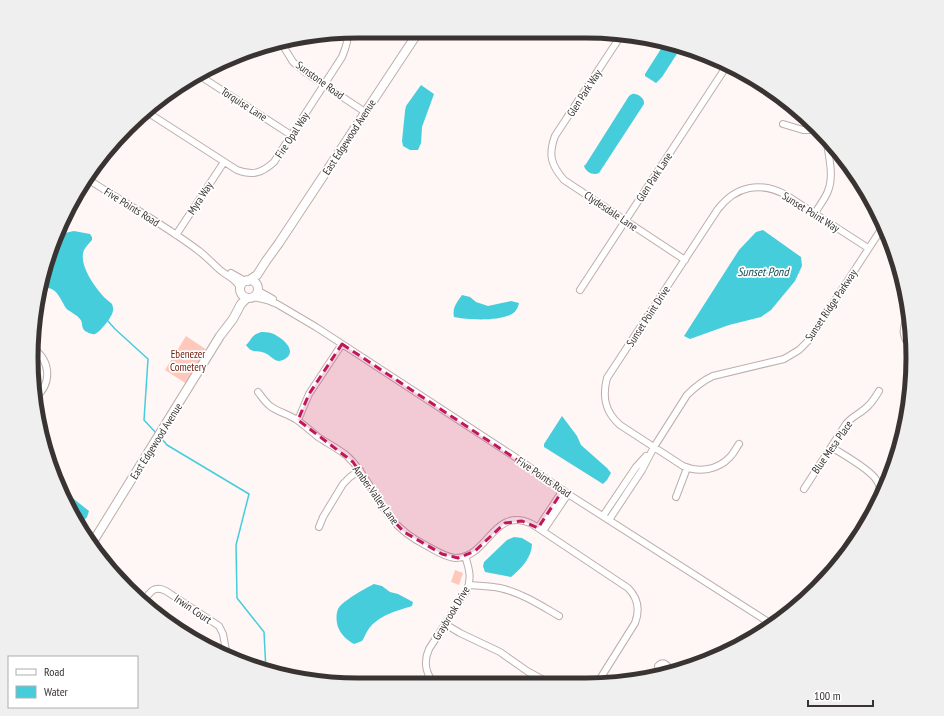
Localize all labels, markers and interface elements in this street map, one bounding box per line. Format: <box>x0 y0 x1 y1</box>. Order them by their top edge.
street label: Sunstone Road <box>293 58 347 102</box>
street label: Glen Park Way <box>564 66 605 119</box>
street label: Torquise Lane <box>218 84 270 124</box>
street label: East Edgewood Avenue <box>319 96 379 177</box>
street label: Fire Opal Way <box>272 109 313 161</box>
street label: Glen Park Lane <box>633 149 675 204</box>
street label: Myra Way <box>184 178 216 217</box>
street label: Five Points Road <box>102 184 162 230</box>
street label: Clydesdale Lane <box>582 188 641 234</box>
street label: Sunset Point Way <box>780 189 843 236</box>
water label: Sunset Pond <box>737 264 790 279</box>
street label: Sunset Ridge Parkway <box>802 266 861 343</box>
street label: Sunset Point Drive <box>623 283 673 349</box>
park label: Ebenezer Cometery <box>170 347 207 374</box>
street label: East Edgewood Avenue <box>127 400 185 482</box>
street label: Blue Mesa Place <box>809 417 856 476</box>
street label: Five Points Road <box>514 454 574 500</box>
street label: Amber Valley Lane <box>350 463 402 528</box>
street label: Graybrook Drive <box>429 583 473 643</box>
street label: Irwin Court <box>172 591 214 627</box>
legend <box>8 656 138 708</box>
text: Road <box>44 664 64 679</box>
scale bar <box>808 682 873 708</box>
text: Water <box>44 684 69 699</box>
text: 100 m <box>814 688 841 703</box>

